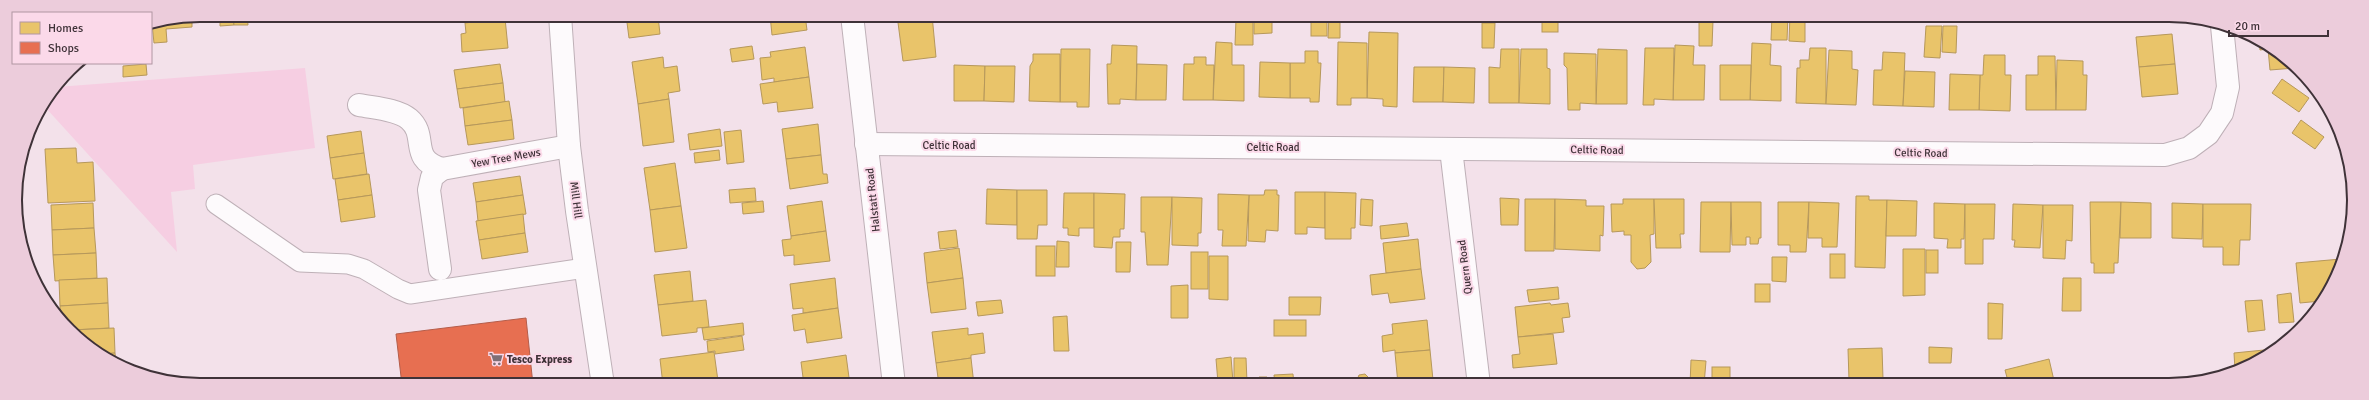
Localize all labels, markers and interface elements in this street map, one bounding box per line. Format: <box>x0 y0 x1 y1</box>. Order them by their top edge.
legend <box>12 12 152 64</box>
scale bar <box>2229 12 2328 38</box>
text: 20 m <box>2235 19 2260 34</box>
text: Homes <box>48 21 83 36</box>
text: Shops <box>48 41 79 56</box>
street label: Celtic Road <box>922 139 976 152</box>
street label: Celtic Road <box>1246 141 1300 154</box>
street label: Celtic Road <box>1570 143 1624 157</box>
street label: Yew Tree Mews <box>470 146 542 170</box>
street label: Celtic Road <box>1894 146 1948 160</box>
street label: Halstatt Road <box>863 167 883 233</box>
street label: Mill Hill <box>567 181 585 219</box>
street label: Quern Road <box>1455 239 1475 295</box>
supermarket icon: Tesco Express <box>488 351 504 367</box>
place label: Tesco Express <box>507 353 572 366</box>

